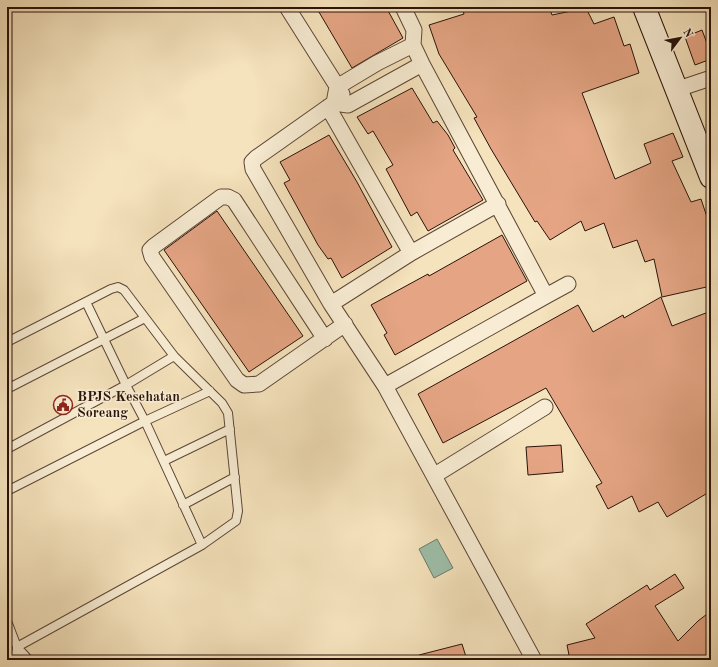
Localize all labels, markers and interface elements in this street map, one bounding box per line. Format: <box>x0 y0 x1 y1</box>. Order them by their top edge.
north arrow <box>660 18 700 58</box>
text: N <box>680 27 694 40</box>
place label: BPJS Kesehatan Soreang <box>77 390 180 420</box>
public building icon: BPJS Kesehatan Soreang <box>52 394 74 416</box>

